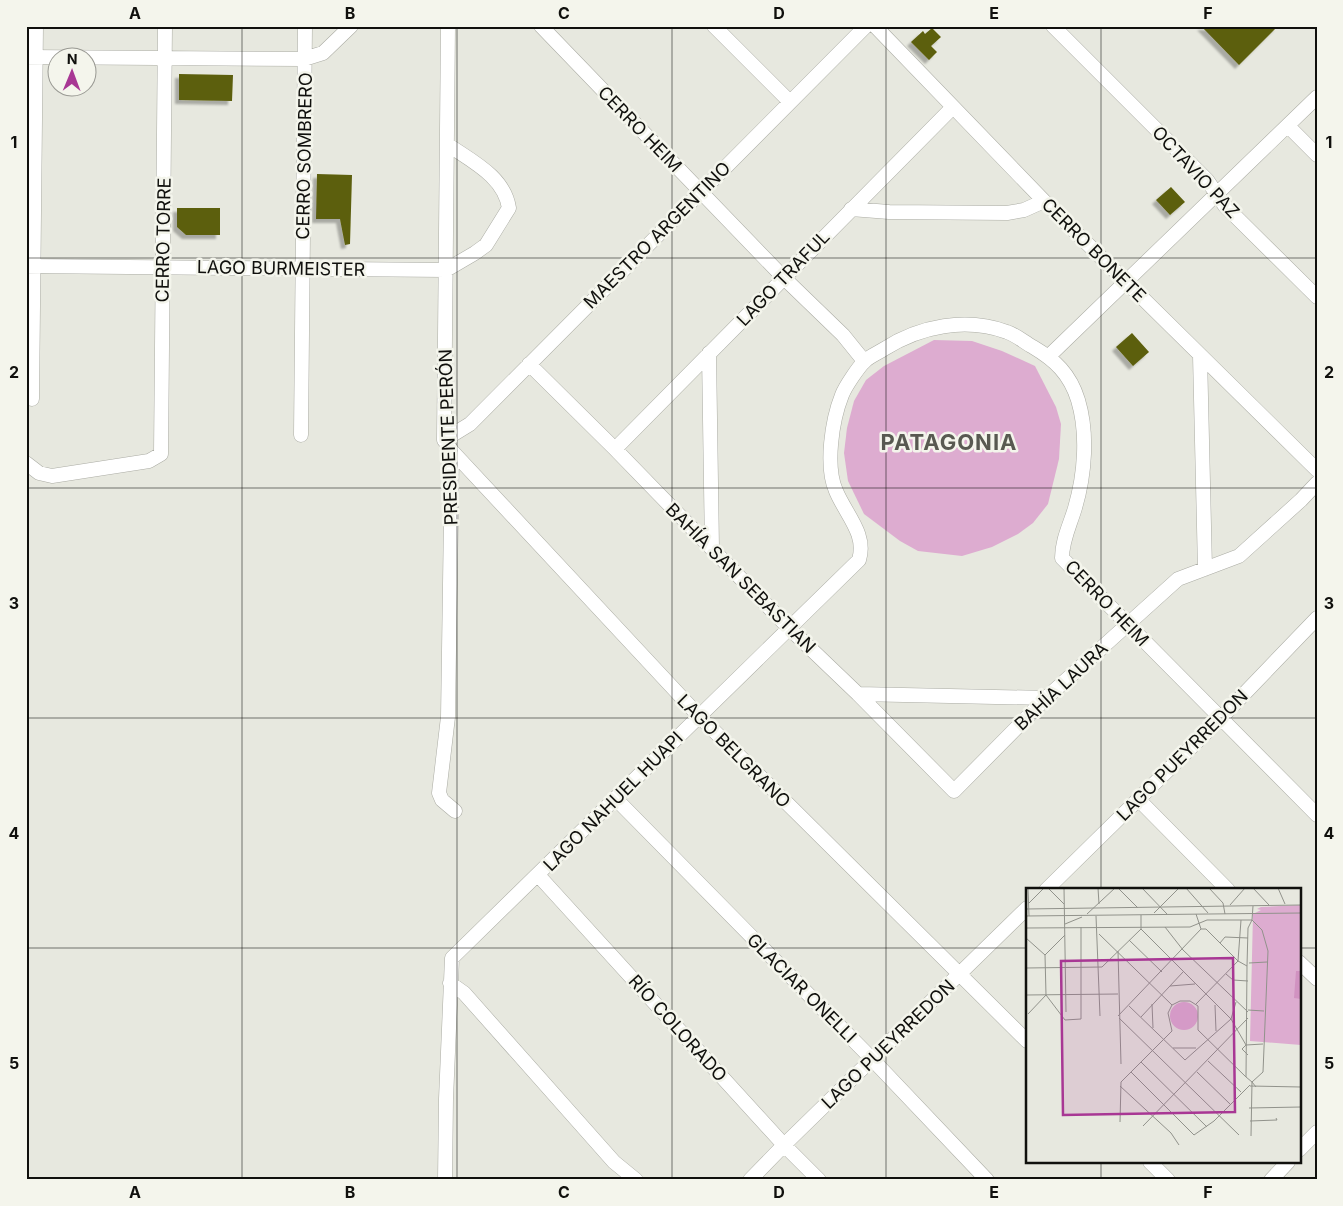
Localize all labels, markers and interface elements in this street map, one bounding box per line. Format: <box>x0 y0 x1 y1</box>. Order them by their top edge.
text: A <box>129 3 141 23</box>
text: B <box>345 3 355 23</box>
text: C <box>558 3 570 23</box>
text: D <box>773 3 785 23</box>
text: E <box>989 3 999 23</box>
text: F <box>1203 3 1213 23</box>
north arrow <box>48 48 98 98</box>
text: N <box>67 50 78 67</box>
street label: CERRO SOMBRERO <box>292 72 316 240</box>
street label: CERRO HEIM <box>594 82 686 176</box>
street label: OCTAVIO PAZ <box>1148 122 1244 222</box>
text: 1 <box>11 132 17 152</box>
text: 1 <box>1326 132 1332 152</box>
street label: MAESTRO ARGENTINO <box>579 157 735 313</box>
street label: CERRO TORRE <box>151 177 175 303</box>
street label: CERRO BONETE <box>1038 194 1150 306</box>
street label: LAGO TRAFUL <box>732 226 834 330</box>
street label: LAGO BURMEISTER <box>197 256 366 280</box>
street label: PRESIDENTE PERÓN <box>433 348 462 526</box>
text: 2 <box>9 362 19 382</box>
text: 2 <box>1324 362 1334 382</box>
district label: PATAGONIA <box>881 429 1017 455</box>
street label: BAHÍA SAN SEBASTIAN <box>662 498 821 657</box>
street label: CERRO HEIM <box>1061 556 1153 650</box>
text: 3 <box>9 593 19 613</box>
text: 3 <box>1324 593 1334 613</box>
street label: BAHÍA LAURA <box>1009 637 1112 734</box>
street label: LAGO PUEYRREDON <box>1112 685 1252 825</box>
street label: LAGO BELGRANO <box>673 690 795 812</box>
street label: LAGO NAHUEL HUAPI <box>539 727 687 875</box>
text: 4 <box>9 823 20 843</box>
text: 4 <box>1324 823 1335 843</box>
inset map <box>1026 888 1300 1164</box>
street label: GLACIAR ONELLI <box>743 929 861 1047</box>
street label: RÍO COLORADO <box>625 970 732 1086</box>
street label: LAGO PUEYRREDON <box>817 975 959 1113</box>
text: 5 <box>9 1053 19 1073</box>
text: 5 <box>1324 1053 1334 1073</box>
text: A <box>129 1182 141 1202</box>
text: B <box>345 1182 355 1202</box>
text: C <box>558 1182 570 1202</box>
text: D <box>773 1182 785 1202</box>
text: E <box>989 1182 999 1202</box>
text: F <box>1203 1182 1213 1202</box>

